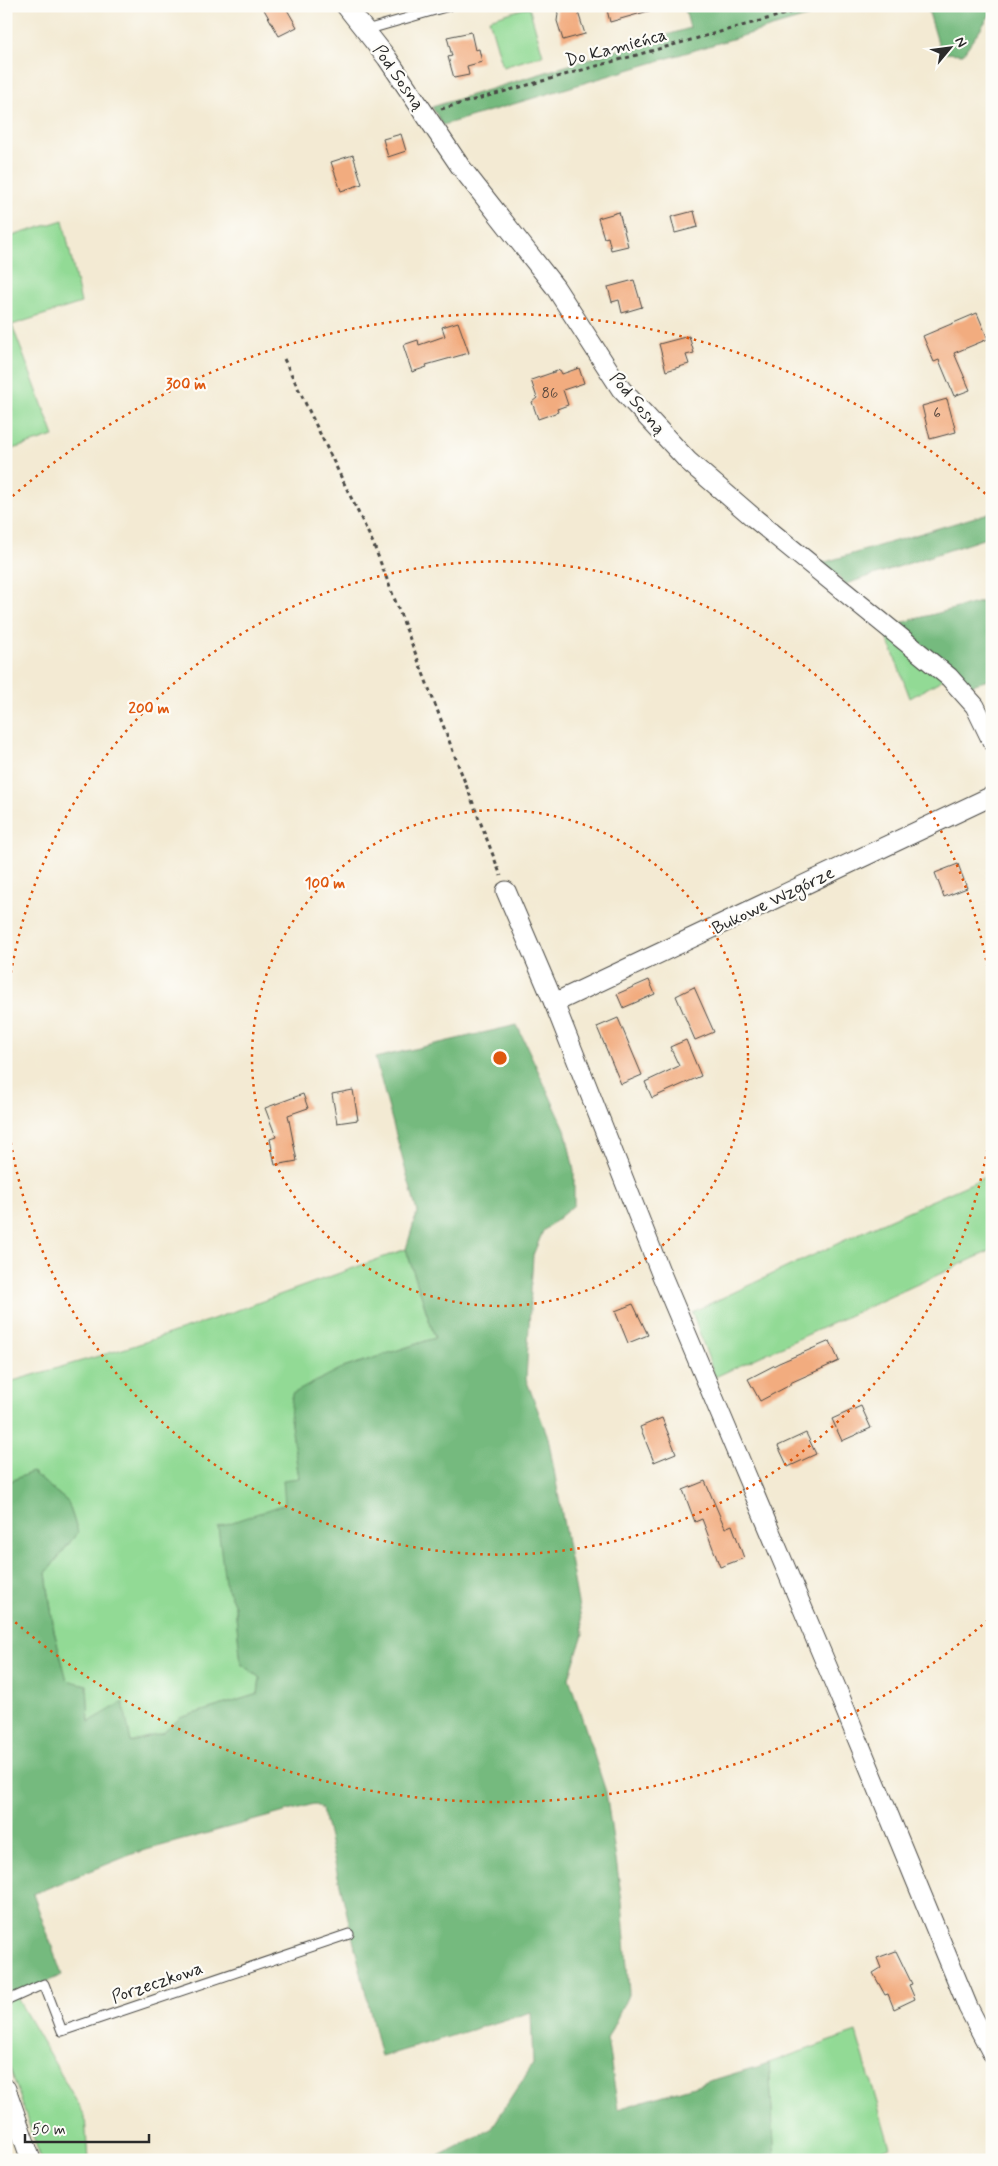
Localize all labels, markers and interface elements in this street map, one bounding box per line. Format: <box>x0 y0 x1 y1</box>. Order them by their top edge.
north arrow <box>926 22 976 72</box>
street label: Do Kamieńca <box>563 23 670 73</box>
text: N <box>950 34 971 51</box>
street label: Pod Sosną <box>367 40 430 115</box>
street label: Pod Sosną <box>604 367 671 440</box>
text: 300 m <box>166 375 206 395</box>
house number: 86 <box>542 384 558 404</box>
house number: 6 <box>933 404 941 424</box>
text: 200 m <box>129 699 170 719</box>
street label: Bukowe Wzgórze <box>708 861 839 942</box>
text: 100 m <box>305 874 345 894</box>
centre of rings <box>491 1049 509 1067</box>
street label: Porzeczkowa <box>108 1956 206 2010</box>
scale bar <box>25 2111 149 2143</box>
text: 50 m <box>32 2120 66 2140</box>

